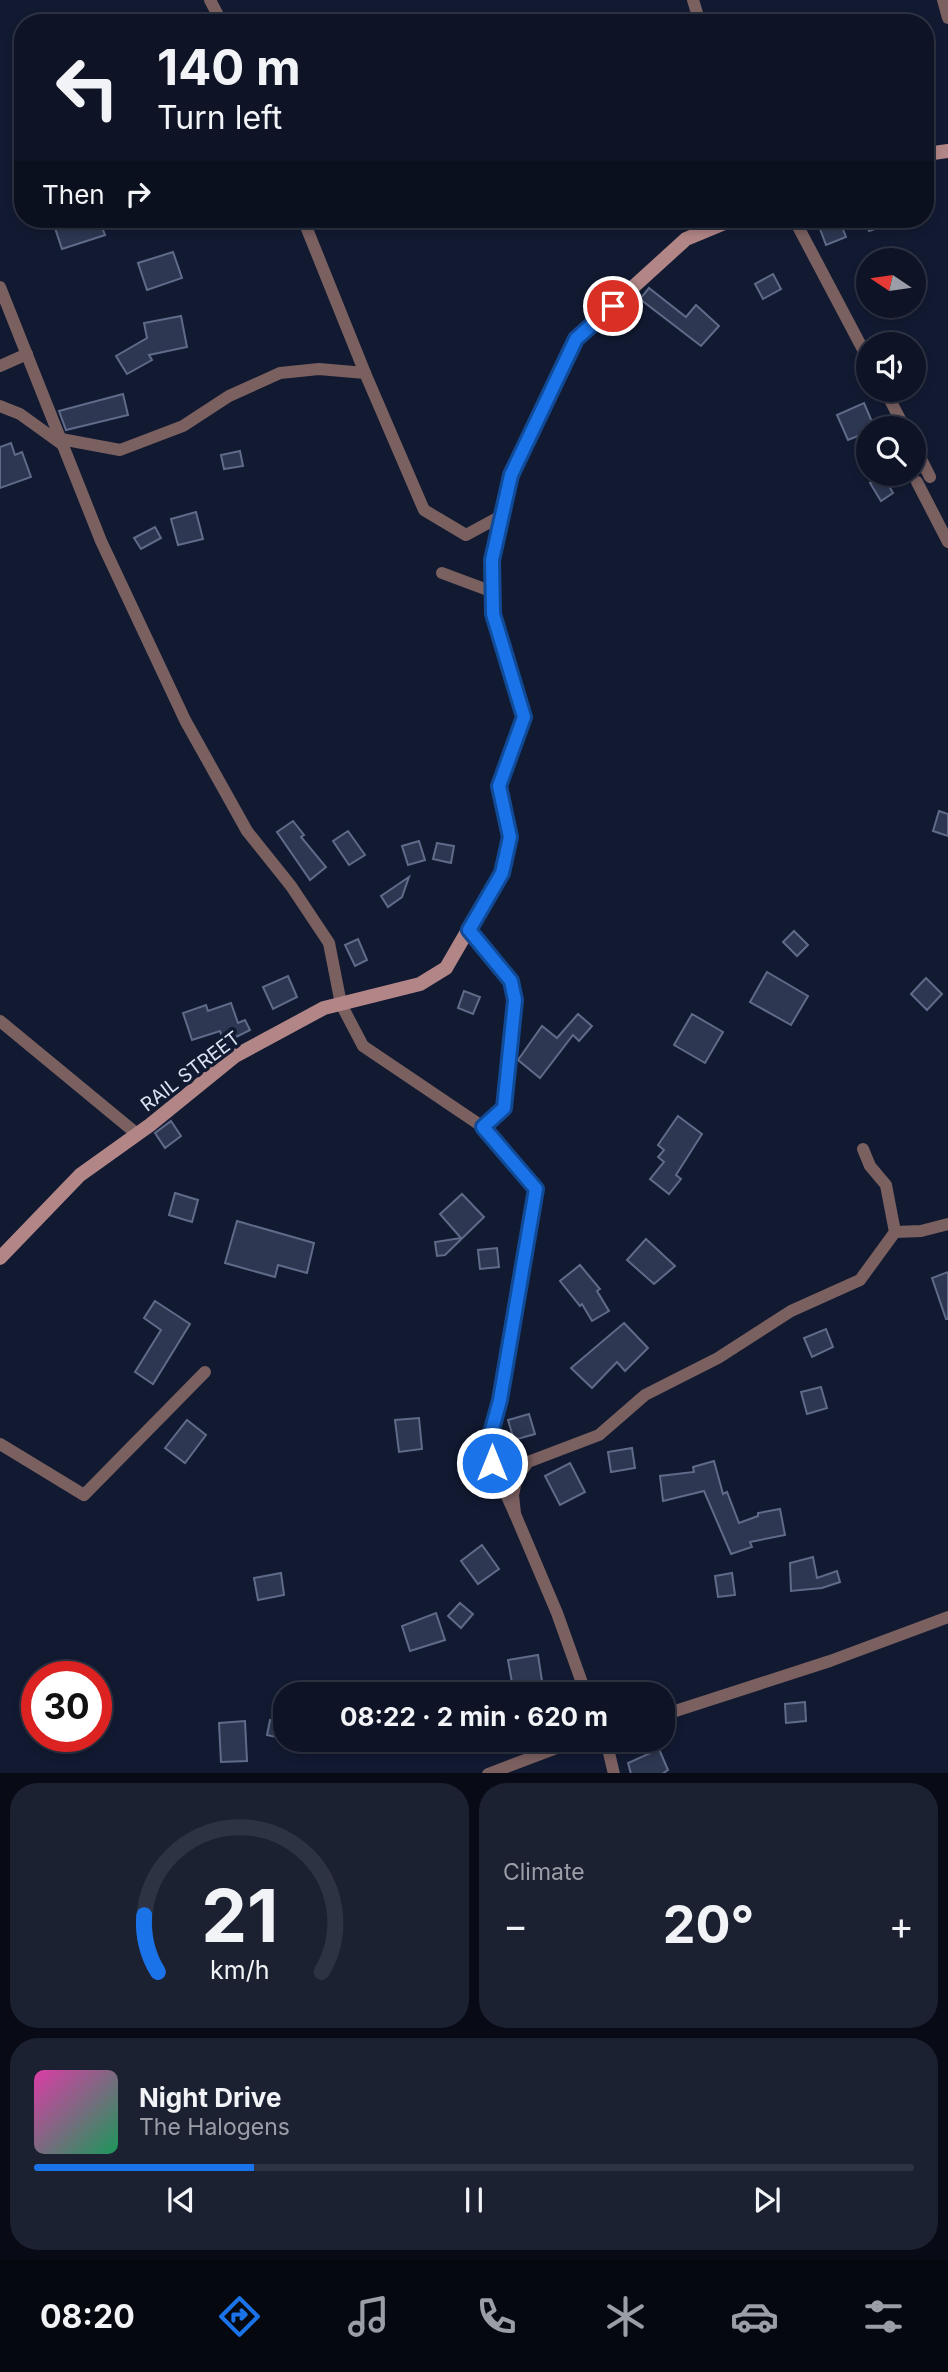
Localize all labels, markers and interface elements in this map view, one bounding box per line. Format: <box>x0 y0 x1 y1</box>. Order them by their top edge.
text: 140 m <box>157 38 301 97</box>
icon: left <box>42 42 133 133</box>
text: Turn left <box>157 98 282 137</box>
icon: right <box>119 175 157 213</box>
text: Then <box>42 179 105 210</box>
north arrow <box>856 248 926 318</box>
map controls <box>856 248 926 486</box>
pin <box>583 276 643 336</box>
icon: arrive <box>594 287 632 325</box>
button: sound <box>856 332 926 402</box>
button: search <box>856 416 926 486</box>
street label: RAIL STREET <box>136 1027 244 1116</box>
position arrow <box>455 1426 529 1500</box>
speed limit sign: 30 <box>21 1661 112 1752</box>
text: 08:22 · 2 min · 620 m <box>340 1701 608 1732</box>
text: Climate <box>503 1858 585 1886</box>
text: 21 <box>201 1871 278 1960</box>
text: 20° <box>663 1893 754 1956</box>
text: − <box>503 1902 528 1948</box>
text: + <box>889 1902 914 1948</box>
text: km/h <box>210 1954 269 1984</box>
text: Night Drive <box>139 2082 281 2113</box>
text: The Halogens <box>139 2113 290 2141</box>
icon: previous <box>162 2181 200 2219</box>
icon: pause <box>455 2181 493 2219</box>
icon: next <box>748 2181 786 2219</box>
icon: directions <box>215 2292 264 2341</box>
icon: music <box>344 2292 393 2341</box>
icon: phone <box>472 2292 521 2341</box>
icon: climate <box>601 2292 650 2341</box>
icon: car <box>730 2292 779 2341</box>
icon: filters <box>859 2292 908 2341</box>
text: 08:20 <box>40 2297 135 2336</box>

